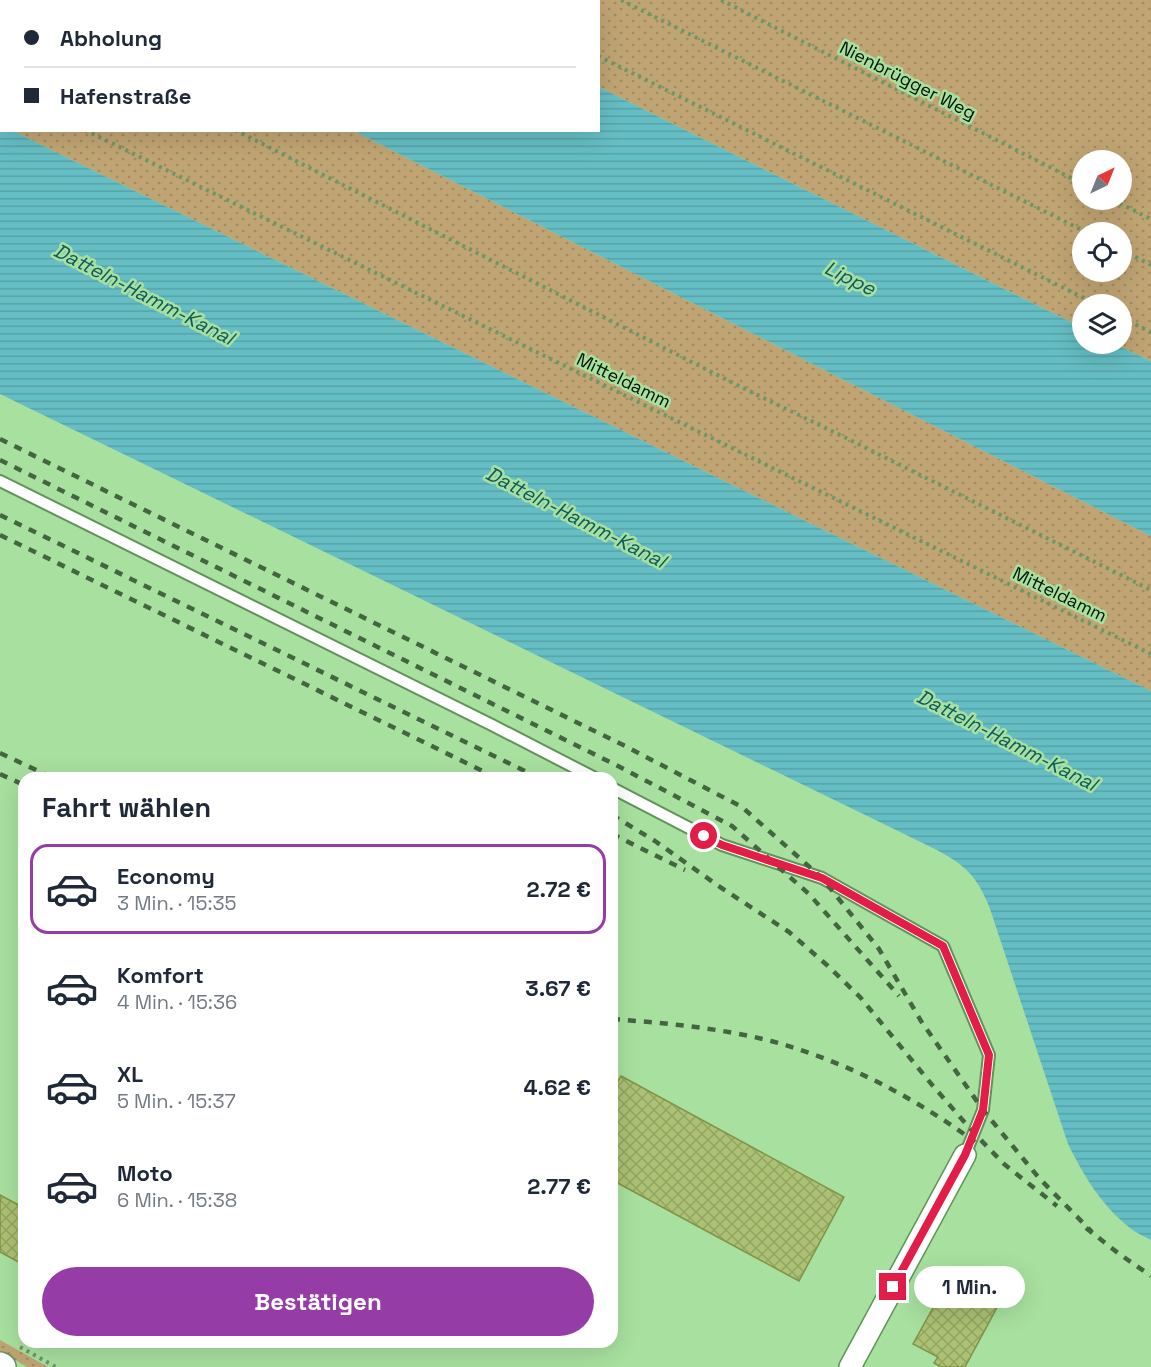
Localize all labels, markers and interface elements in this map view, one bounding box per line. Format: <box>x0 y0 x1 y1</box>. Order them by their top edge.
text: Abholung <box>60 24 162 52</box>
street label: Nienbrügger Weg <box>836 36 980 124</box>
text: Hafenstraße <box>60 82 191 110</box>
north arrow <box>1072 150 1132 210</box>
map controls <box>1072 150 1132 354</box>
button: locate <box>1072 222 1132 282</box>
water label: Datteln-Hamm-Kanal <box>49 237 240 352</box>
water label: Lippe <box>820 255 881 302</box>
button: layers <box>1072 294 1132 354</box>
street label: Mitteldamm <box>573 347 675 413</box>
water label: Datteln-Hamm-Kanal <box>481 460 672 575</box>
street label: Mitteldamm <box>1009 561 1111 627</box>
water label: Datteln-Hamm-Kanal <box>912 683 1103 798</box>
text: Fahrt wählen <box>42 790 211 825</box>
route start <box>690 822 717 849</box>
icon: car <box>45 862 99 916</box>
text: Economy <box>117 862 215 890</box>
text: 2.72 € <box>526 875 591 903</box>
text: 3 Min. · 15:35 <box>117 890 237 916</box>
icon: car <box>45 961 99 1015</box>
text: Komfort <box>117 961 204 989</box>
text: 3.67 € <box>525 974 591 1002</box>
text: 4 Min. · 15:36 <box>117 989 237 1015</box>
icon: car <box>45 1060 99 1114</box>
text: XL <box>117 1060 143 1088</box>
text: 4.62 € <box>524 1073 591 1101</box>
text: 5 Min. · 15:37 <box>117 1088 236 1114</box>
icon: car <box>45 1159 99 1213</box>
text: Moto <box>117 1159 173 1187</box>
text: 2.77 € <box>527 1172 591 1200</box>
text: 6 Min. · 15:38 <box>117 1187 237 1213</box>
callout: 1 Min. <box>914 1266 1025 1308</box>
button: Bestätigen <box>42 1267 594 1336</box>
route end <box>879 1273 906 1300</box>
text: 1 Min. <box>942 1274 997 1300</box>

